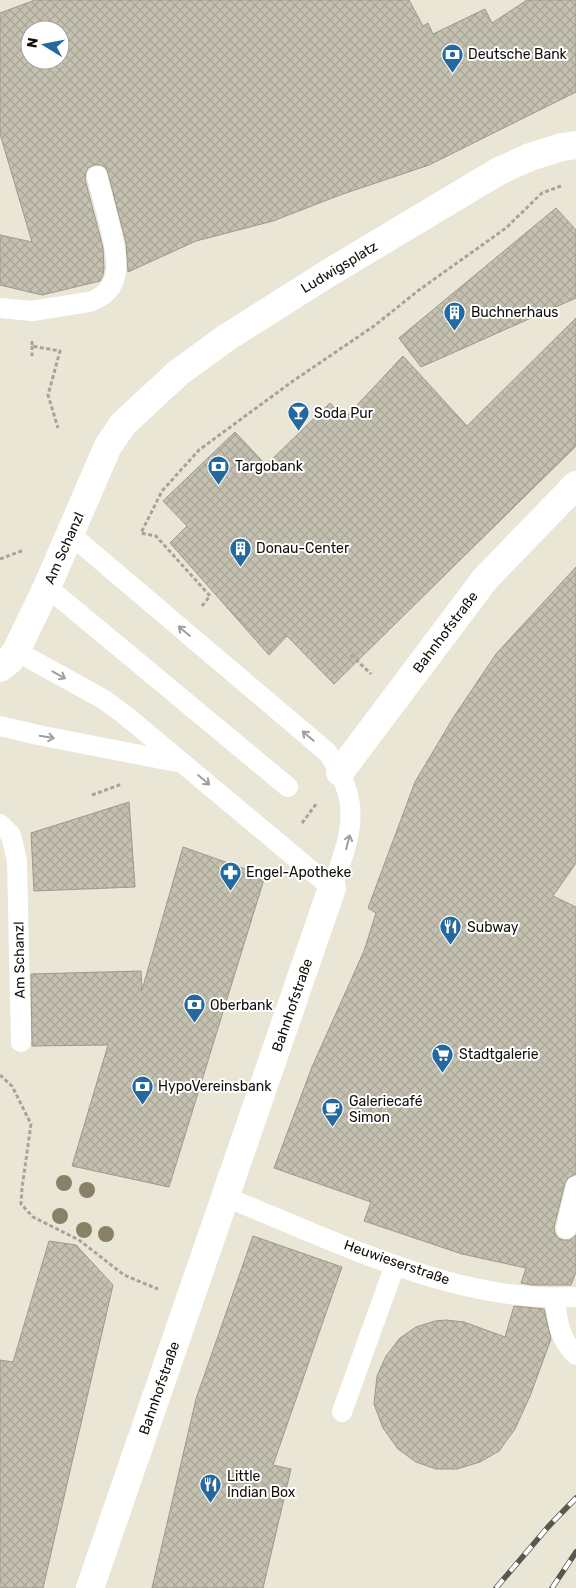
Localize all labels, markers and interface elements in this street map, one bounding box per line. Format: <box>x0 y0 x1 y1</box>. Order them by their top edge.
north arrow <box>20 20 70 70</box>
text: N <box>23 36 42 49</box>
bank icon: Deutsche Bank <box>440 42 464 73</box>
place label: Deutsche Bank <box>468 46 568 63</box>
street label: Ludwigsplatz <box>298 238 381 297</box>
building icon: Buchnerhaus <box>443 300 467 331</box>
place label: Buchnerhaus <box>471 304 559 321</box>
bar icon: Soda Pur <box>286 401 310 432</box>
place label: Soda Pur <box>314 405 374 422</box>
bank icon: Targobank <box>207 454 231 485</box>
place label: Targobank <box>235 458 304 475</box>
street label: Am Schanzl <box>41 510 88 587</box>
building icon: Donau-Center <box>228 536 252 567</box>
place label: Donau-Center <box>256 540 350 557</box>
street label: Bahnhofstraße <box>409 588 482 676</box>
one-way arrow <box>178 625 191 637</box>
one-way arrow <box>51 670 65 680</box>
one-way arrow <box>302 730 315 742</box>
one-way arrow <box>39 732 55 742</box>
one-way arrow <box>197 774 210 785</box>
one-way arrow <box>343 834 353 850</box>
pharmacy icon: Engel-Apotheke <box>218 860 242 891</box>
place label: Engel-Apotheke <box>246 864 351 881</box>
restaurant icon: Subway <box>439 915 463 946</box>
place label: Subway <box>467 919 519 936</box>
street label: Am Schanzl <box>10 921 29 999</box>
street label: Bahnhofstraße <box>269 956 316 1054</box>
bank icon: Oberbank <box>182 993 206 1024</box>
place label: Oberbank <box>210 997 274 1014</box>
supermarket icon: Stadtgalerie <box>431 1042 455 1073</box>
place label: Stadtgalerie <box>459 1046 539 1063</box>
bank icon: HypoVereinsbank <box>130 1074 154 1105</box>
place label: HypoVereinsbank <box>158 1078 272 1095</box>
place label: Galeriecafé Simon <box>349 1093 423 1126</box>
cafe icon: Galeriecafé Simon <box>321 1097 345 1128</box>
street label: Heuwieserstraße <box>342 1236 452 1289</box>
street label: Bahnhofstraße <box>136 1339 183 1437</box>
place label: Little Indian Box <box>227 1468 296 1501</box>
restaurant icon: Little Indian Box <box>199 1472 223 1503</box>

